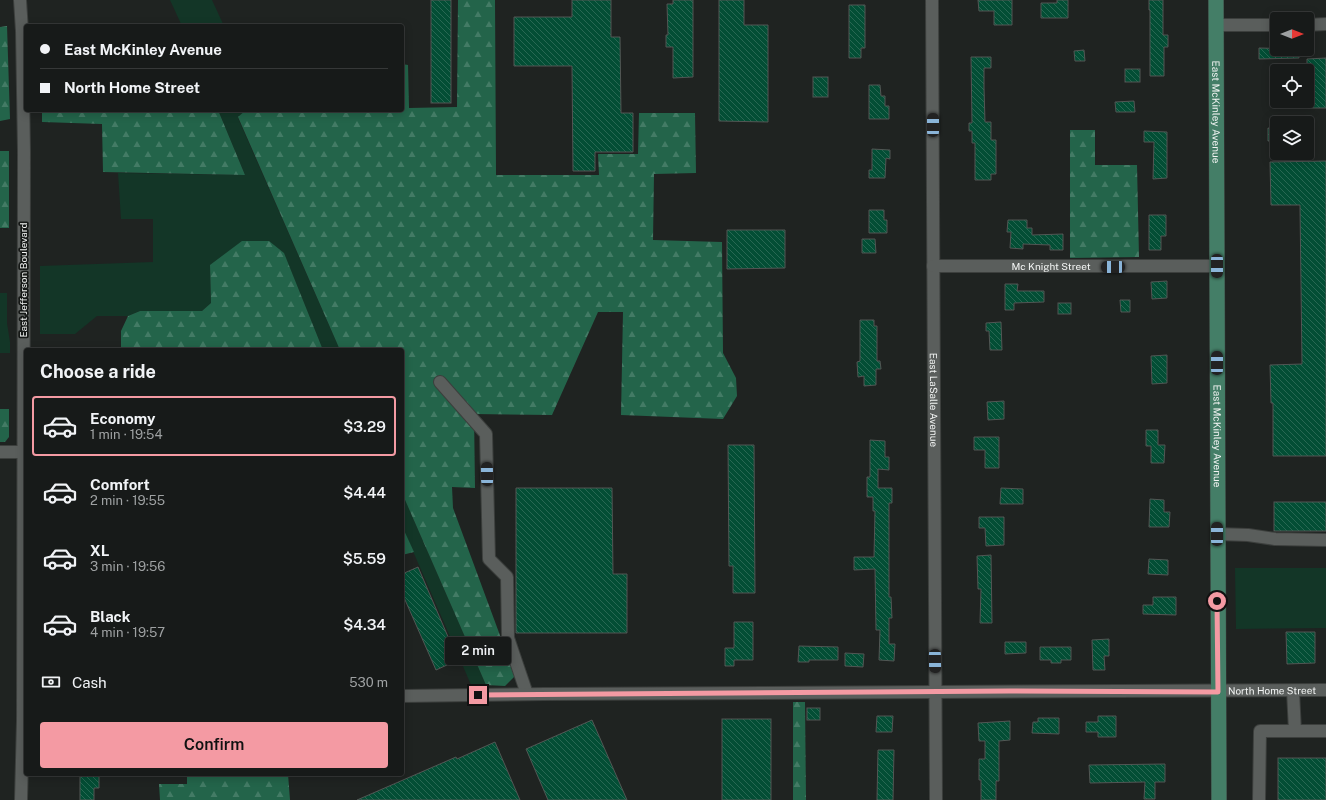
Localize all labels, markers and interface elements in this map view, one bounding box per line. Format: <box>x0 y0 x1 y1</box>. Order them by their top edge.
north arrow <box>1270 12 1314 56</box>
map controls <box>1270 12 1314 160</box>
text: East McKinley Avenue <box>64 41 222 58</box>
street label: East McKinley Avenue <box>1210 61 1223 164</box>
button: locate <box>1270 64 1314 108</box>
text: North Home Street <box>64 79 200 96</box>
car <box>927 113 939 137</box>
button: layers <box>1270 116 1314 160</box>
street label: East Jefferson Boulevard <box>17 222 29 338</box>
car <box>1211 254 1223 278</box>
street label: Mc Knight Street <box>1011 260 1091 272</box>
car <box>1101 261 1125 273</box>
car <box>1211 351 1223 375</box>
street label: East LaSalle Avenue <box>928 353 940 448</box>
text: Choose a ride <box>40 361 156 382</box>
street label: East McKinley Avenue <box>1211 385 1224 488</box>
icon: car <box>42 408 78 444</box>
text: Economy <box>90 410 155 427</box>
text: $3.29 <box>343 418 386 435</box>
text: 1 min · 19:54 <box>90 427 163 442</box>
car <box>481 462 493 486</box>
icon: car <box>42 474 78 510</box>
text: Comfort <box>90 476 150 493</box>
text: $4.44 <box>343 484 386 501</box>
text: 2 min · 19:55 <box>90 493 165 508</box>
car <box>1211 522 1223 546</box>
icon: car <box>42 540 78 576</box>
text: XL <box>90 542 109 559</box>
text: $5.59 <box>343 550 386 567</box>
text: 3 min · 19:56 <box>90 559 165 574</box>
route start <box>1208 592 1226 610</box>
icon: car <box>42 606 78 642</box>
text: Black <box>90 608 130 625</box>
text: $4.34 <box>343 616 386 633</box>
text: 4 min · 19:57 <box>90 625 165 640</box>
callout: 2 min <box>445 637 511 665</box>
text: 2 min <box>461 643 495 658</box>
car <box>929 649 941 673</box>
icon: cash <box>40 671 62 693</box>
text: Cash <box>72 674 107 691</box>
text: 530 m <box>349 675 388 690</box>
street label: North Home Street <box>1228 684 1316 697</box>
route end <box>469 686 487 704</box>
button: Confirm <box>40 722 388 768</box>

